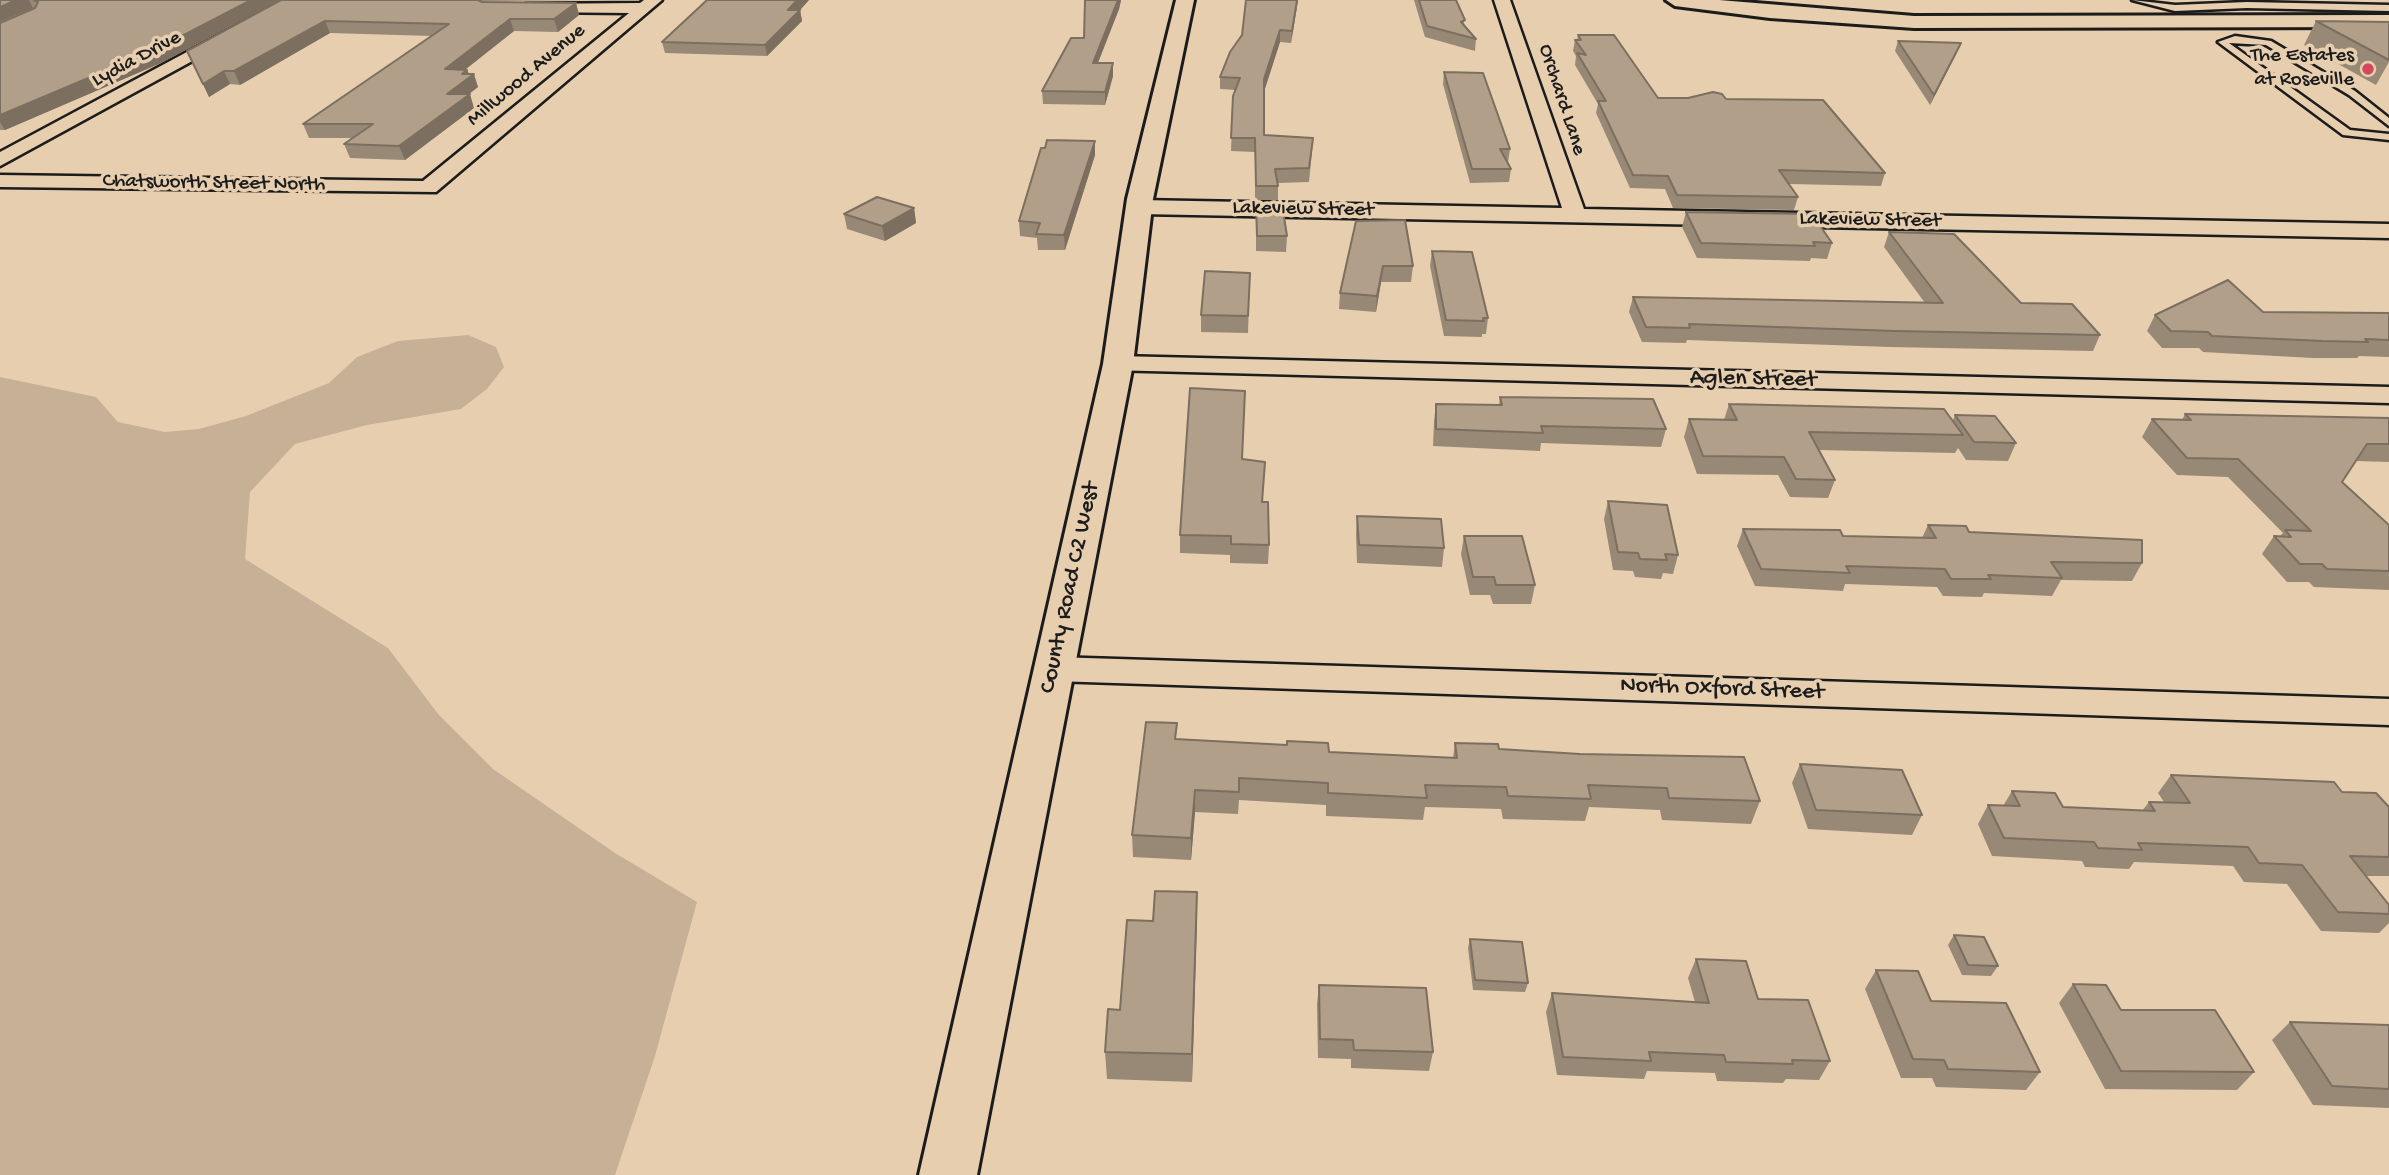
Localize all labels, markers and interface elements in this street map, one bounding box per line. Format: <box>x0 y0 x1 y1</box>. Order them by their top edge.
street label: Millwood Avenue <box>463 19 591 133</box>
street label: Lydia Drive <box>88 26 186 94</box>
street label: Orchard Lane <box>1531 41 1591 159</box>
place label: The Estates at Roseville <box>2251 44 2354 94</box>
marker: The Estates at Roseville <box>2360 61 2376 77</box>
street label: Chatsworth Street North <box>102 169 326 199</box>
street label: Lakeview Street <box>1232 196 1374 224</box>
street label: Lakeview Street <box>1799 207 1941 235</box>
street label: Aglen Street <box>1689 364 1817 396</box>
street label: County Road C2 West <box>1035 480 1107 696</box>
street label: North Oxford Street <box>1620 672 1824 708</box>

